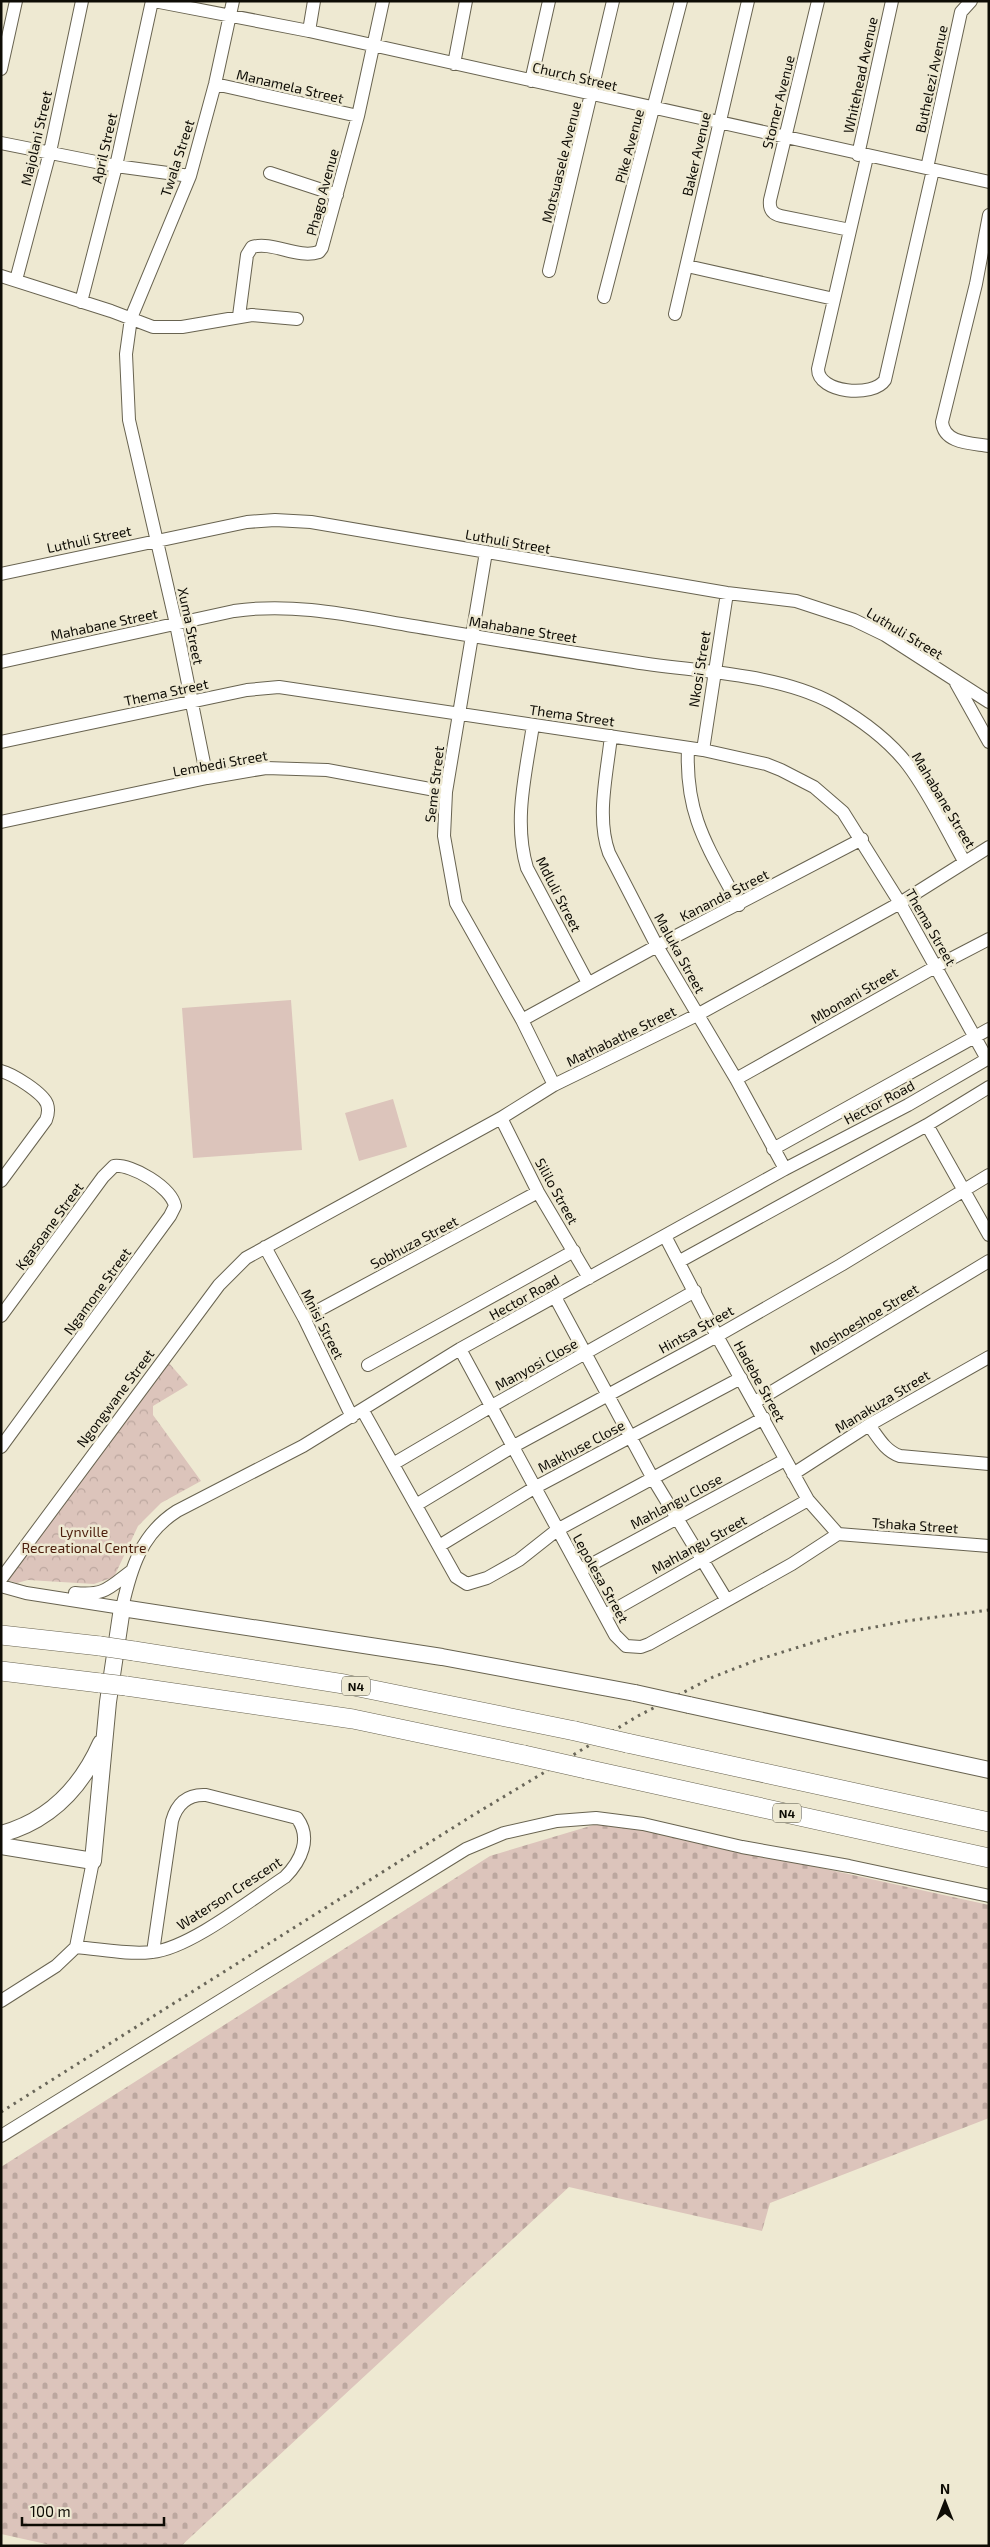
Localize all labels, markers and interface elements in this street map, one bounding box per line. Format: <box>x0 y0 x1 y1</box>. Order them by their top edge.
street label: Whitehead Avenue <box>839 15 881 135</box>
street label: Buthelezi Avenue <box>911 24 951 134</box>
street label: Stomer Avenue <box>758 53 798 151</box>
street label: Church Street <box>531 58 619 94</box>
street label: Manamela Street <box>235 65 345 107</box>
street label: Majolani Street <box>17 89 55 187</box>
street label: Motsuasele Avenue <box>538 100 584 224</box>
street label: Pike Avenue <box>611 107 647 185</box>
street label: Baker Avenue <box>678 110 714 198</box>
street label: April Street <box>88 111 120 185</box>
street label: Twala Street <box>157 117 197 199</box>
street label: Phago Avenue <box>302 147 342 237</box>
street label: Luthuli Street <box>45 522 133 556</box>
street label: Luthuli Street <box>464 525 552 557</box>
street label: Xuma Street <box>175 586 207 666</box>
street label: Luthuli Street <box>864 603 946 663</box>
street label: Mahabane Street <box>49 604 159 644</box>
street label: Mahabane Street <box>468 612 578 646</box>
street label: Nkosi Street <box>685 629 713 709</box>
street label: Thema Street <box>122 675 210 709</box>
street label: Thema Street <box>528 701 616 729</box>
street label: Seme Street <box>421 745 447 823</box>
street label: Lembedi Street <box>171 746 269 780</box>
street label: Mahabane Street <box>909 749 979 851</box>
street label: Mdluli Street <box>533 854 585 934</box>
street label: Kananda Street <box>677 865 771 925</box>
street label: Thema Street <box>902 886 960 968</box>
street label: Maluka Street <box>651 910 709 996</box>
street label: Mbonani Street <box>807 963 901 1027</box>
street label: Mathabathe Street <box>563 1002 679 1070</box>
street label: Hector Road <box>841 1076 917 1128</box>
street label: Sililo Street <box>532 1155 582 1227</box>
street label: Kgasoane Street <box>12 1179 86 1273</box>
street label: Sobhuza Street <box>367 1212 461 1272</box>
street label: Ngamone Street <box>60 1244 134 1338</box>
street label: Hector Road <box>486 1271 562 1323</box>
street label: Moshoeshoe Street <box>807 1280 921 1358</box>
street label: Mnisi Street <box>298 1286 348 1362</box>
street label: Hintsa Street <box>656 1301 736 1357</box>
street label: Manyosi Close <box>492 1334 580 1394</box>
street label: Hadebe Street <box>731 1337 789 1425</box>
street label: Ngongwane Street <box>73 1346 157 1450</box>
street label: Manakuza Street <box>831 1366 933 1436</box>
street label: Makhuse Close <box>535 1416 627 1476</box>
street label: Mahlangu Close <box>627 1470 725 1532</box>
street label: Mahlangu Street <box>649 1511 749 1577</box>
street label: Tshaka Street <box>871 1514 959 1536</box>
park label: Lynville Recreational Centre <box>21 1523 147 1556</box>
street label: Lepolesa Street <box>570 1530 632 1626</box>
road number: N4 <box>342 1676 370 1695</box>
road number: N4 <box>773 1804 801 1822</box>
street label: Waterson Crescent <box>173 1853 285 1933</box>
north arrow <box>920 2477 970 2527</box>
text: N <box>940 2480 950 2497</box>
scale bar <box>22 2494 165 2526</box>
text: 100 m <box>30 2502 71 2520</box>

